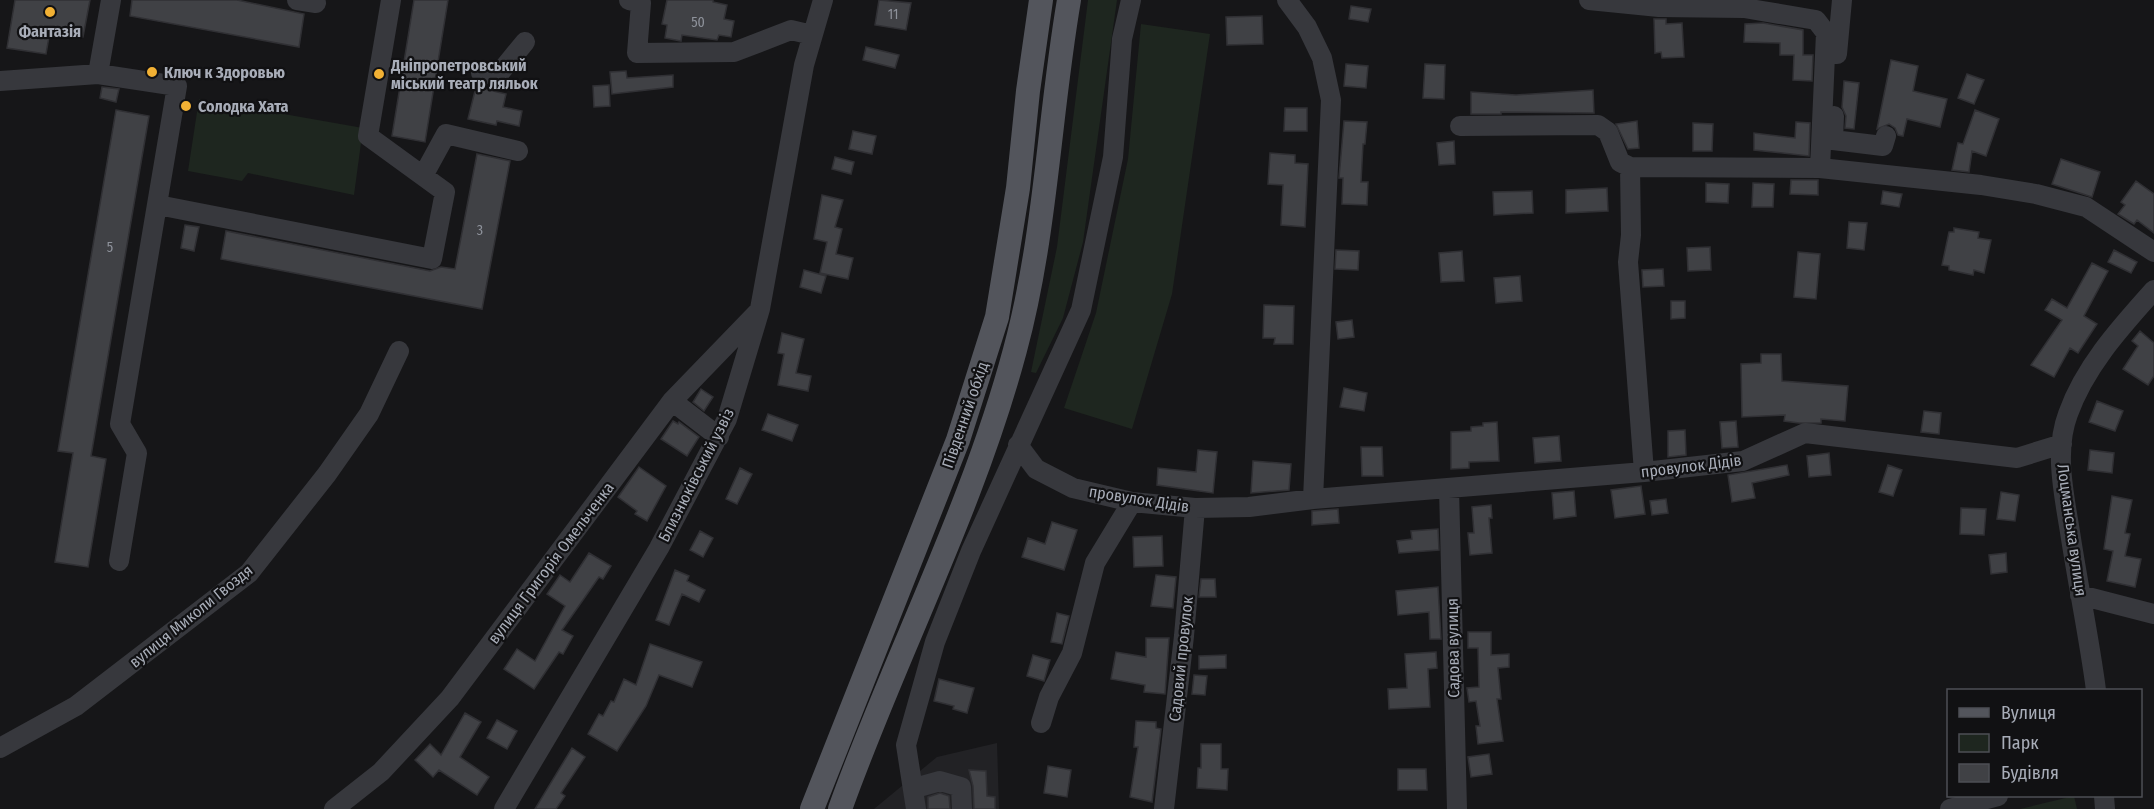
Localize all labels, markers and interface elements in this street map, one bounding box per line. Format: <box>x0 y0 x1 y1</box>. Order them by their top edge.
marker: Фантазія <box>43 5 57 19</box>
house number: 11 <box>888 6 898 23</box>
house number: 50 <box>691 14 705 31</box>
place label: Фантазія <box>19 22 81 41</box>
place label: Дніпропетровський міський театр ляльок <box>390 56 539 93</box>
place label: Ключ к Здоровью <box>164 63 285 82</box>
marker: Ключ к Здоровью <box>145 65 159 79</box>
marker: Дніпропетровський міський театр ляльок <box>372 67 386 81</box>
place label: Солодка Хата <box>198 97 289 116</box>
marker: Солодка Хата <box>179 99 193 113</box>
house number: 3 <box>477 222 483 239</box>
house number: 5 <box>107 239 113 256</box>
street label: Південний обхід <box>938 359 992 471</box>
street label: Близнюківський узвіз <box>654 405 738 545</box>
street label: провулок Дідів <box>1640 450 1742 482</box>
street label: Лоцманська вулиця <box>2053 463 2091 597</box>
street label: вулиця Григорія Омельченка <box>484 478 618 647</box>
street label: провулок Дідів <box>1088 482 1190 516</box>
street label: вулиця Миколи Гвоздя <box>126 560 256 672</box>
street label: Садовий провулок <box>1165 595 1197 722</box>
street label: Садова вулиця <box>1443 598 1463 698</box>
legend <box>1947 689 2142 797</box>
text: Вулиця <box>2001 702 2056 724</box>
text: Парк <box>2001 732 2039 754</box>
text: Будівля <box>2001 762 2059 784</box>

